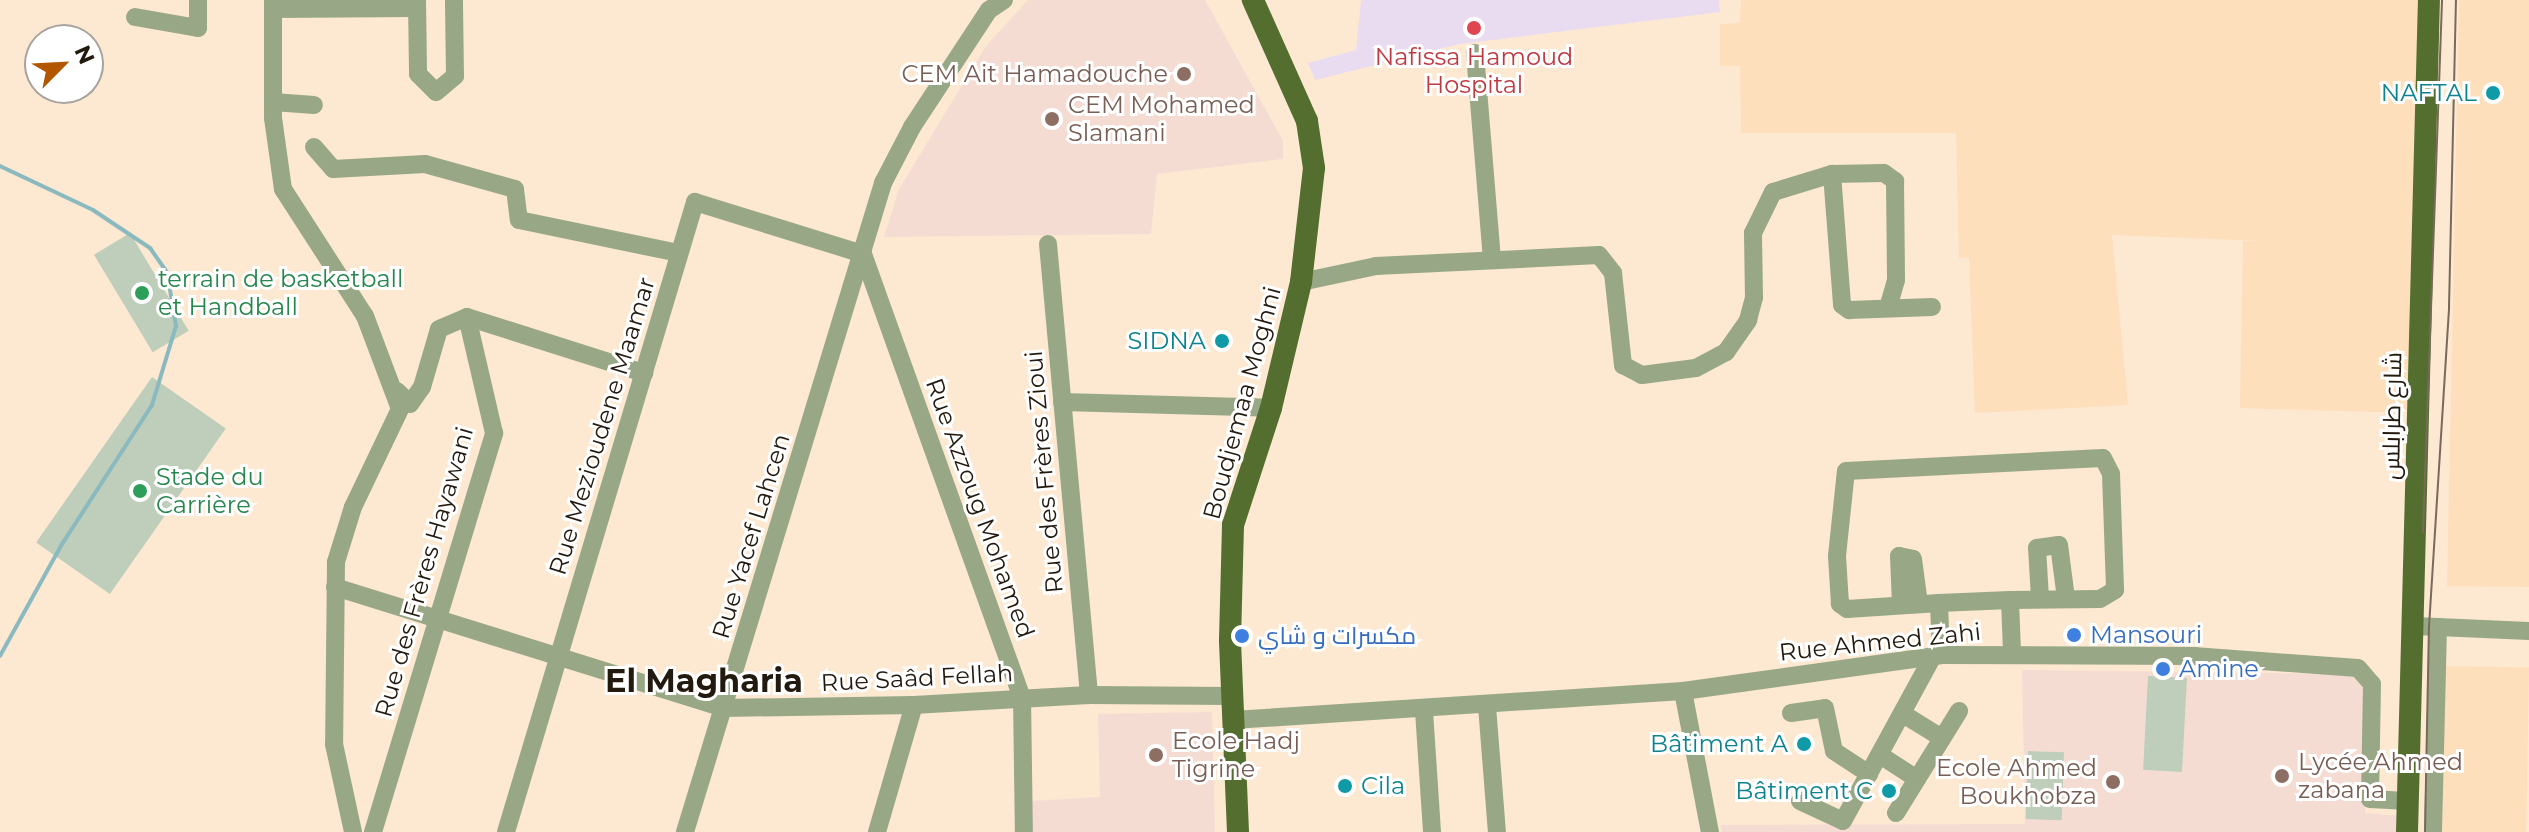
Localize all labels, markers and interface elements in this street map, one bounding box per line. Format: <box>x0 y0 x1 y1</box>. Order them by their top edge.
marker: Nafissa Hamoud Hospital <box>1463 17 1485 39</box>
north arrow <box>24 24 104 104</box>
text: N <box>69 41 101 68</box>
place label: Nafissa Hamoud Hospital <box>1375 43 1573 99</box>
place label: CEM Ait Hamadouche <box>901 60 1168 88</box>
marker: CEM Ait Hamadouche <box>1175 65 1193 83</box>
place label: NAFTAL <box>2381 79 2477 107</box>
marker: NAFTAL <box>2484 84 2502 102</box>
place label: CEM Mohamed Slamani <box>1068 91 1255 147</box>
marker: CEM Mohamed Slamani <box>1043 110 1061 128</box>
place label: terrain de basketball et Handball <box>158 265 403 321</box>
street label: Rue Mezioudene Maamar <box>543 274 661 578</box>
street label: Boudjemaa Moghni <box>1197 283 1287 523</box>
marker: terrain de basketball et Handball <box>133 284 151 302</box>
place label: SIDNA <box>1127 327 1206 355</box>
marker: SIDNA <box>1213 332 1231 350</box>
street label: Rue des Frères Zioui <box>1019 350 1069 594</box>
street label: شارع طرابلس <box>2376 352 2408 480</box>
street label: Rue Azzoug Mohamed <box>920 374 1040 642</box>
street label: Rue des Frères Hayawani <box>369 423 479 721</box>
street label: Rue Yacef Lahcen <box>706 430 796 642</box>
place label: Stade du Carrière <box>156 463 264 519</box>
marker: Stade du Carrière <box>131 482 149 500</box>
street label: Rue Ahmed Zahi <box>1778 617 1982 667</box>
place label: Mansouri <box>2090 621 2202 649</box>
place label: مكسرات و شاي <box>1258 622 1416 650</box>
marker: Mansouri <box>2065 626 2083 644</box>
marker: مكسرات و شاي <box>1233 627 1251 645</box>
place label: Amine <box>2179 655 2259 683</box>
street label: Rue Saâd Fellah <box>820 659 1014 697</box>
marker: Amine <box>2154 660 2172 678</box>
district label: El Magharia <box>605 662 803 700</box>
place label: Ecole Hadj Tigrine <box>1172 727 1300 783</box>
place label: Bâtiment A <box>1650 730 1788 758</box>
marker: Bâtiment A <box>1795 735 1813 753</box>
marker: Ecole Hadj Tigrine <box>1147 746 1165 764</box>
place label: Lycée Ahmed zabana <box>2298 748 2463 804</box>
place label: Ecole Ahmed Boukhobza <box>1936 754 2097 810</box>
marker: Lycée Ahmed zabana <box>2273 767 2291 785</box>
place label: Cila <box>1361 772 1405 800</box>
marker: Ecole Ahmed Boukhobza <box>2104 773 2122 791</box>
marker: Cila <box>1336 777 1354 795</box>
place label: Bâtiment C <box>1735 777 1873 805</box>
marker: Bâtiment C <box>1880 782 1898 800</box>

